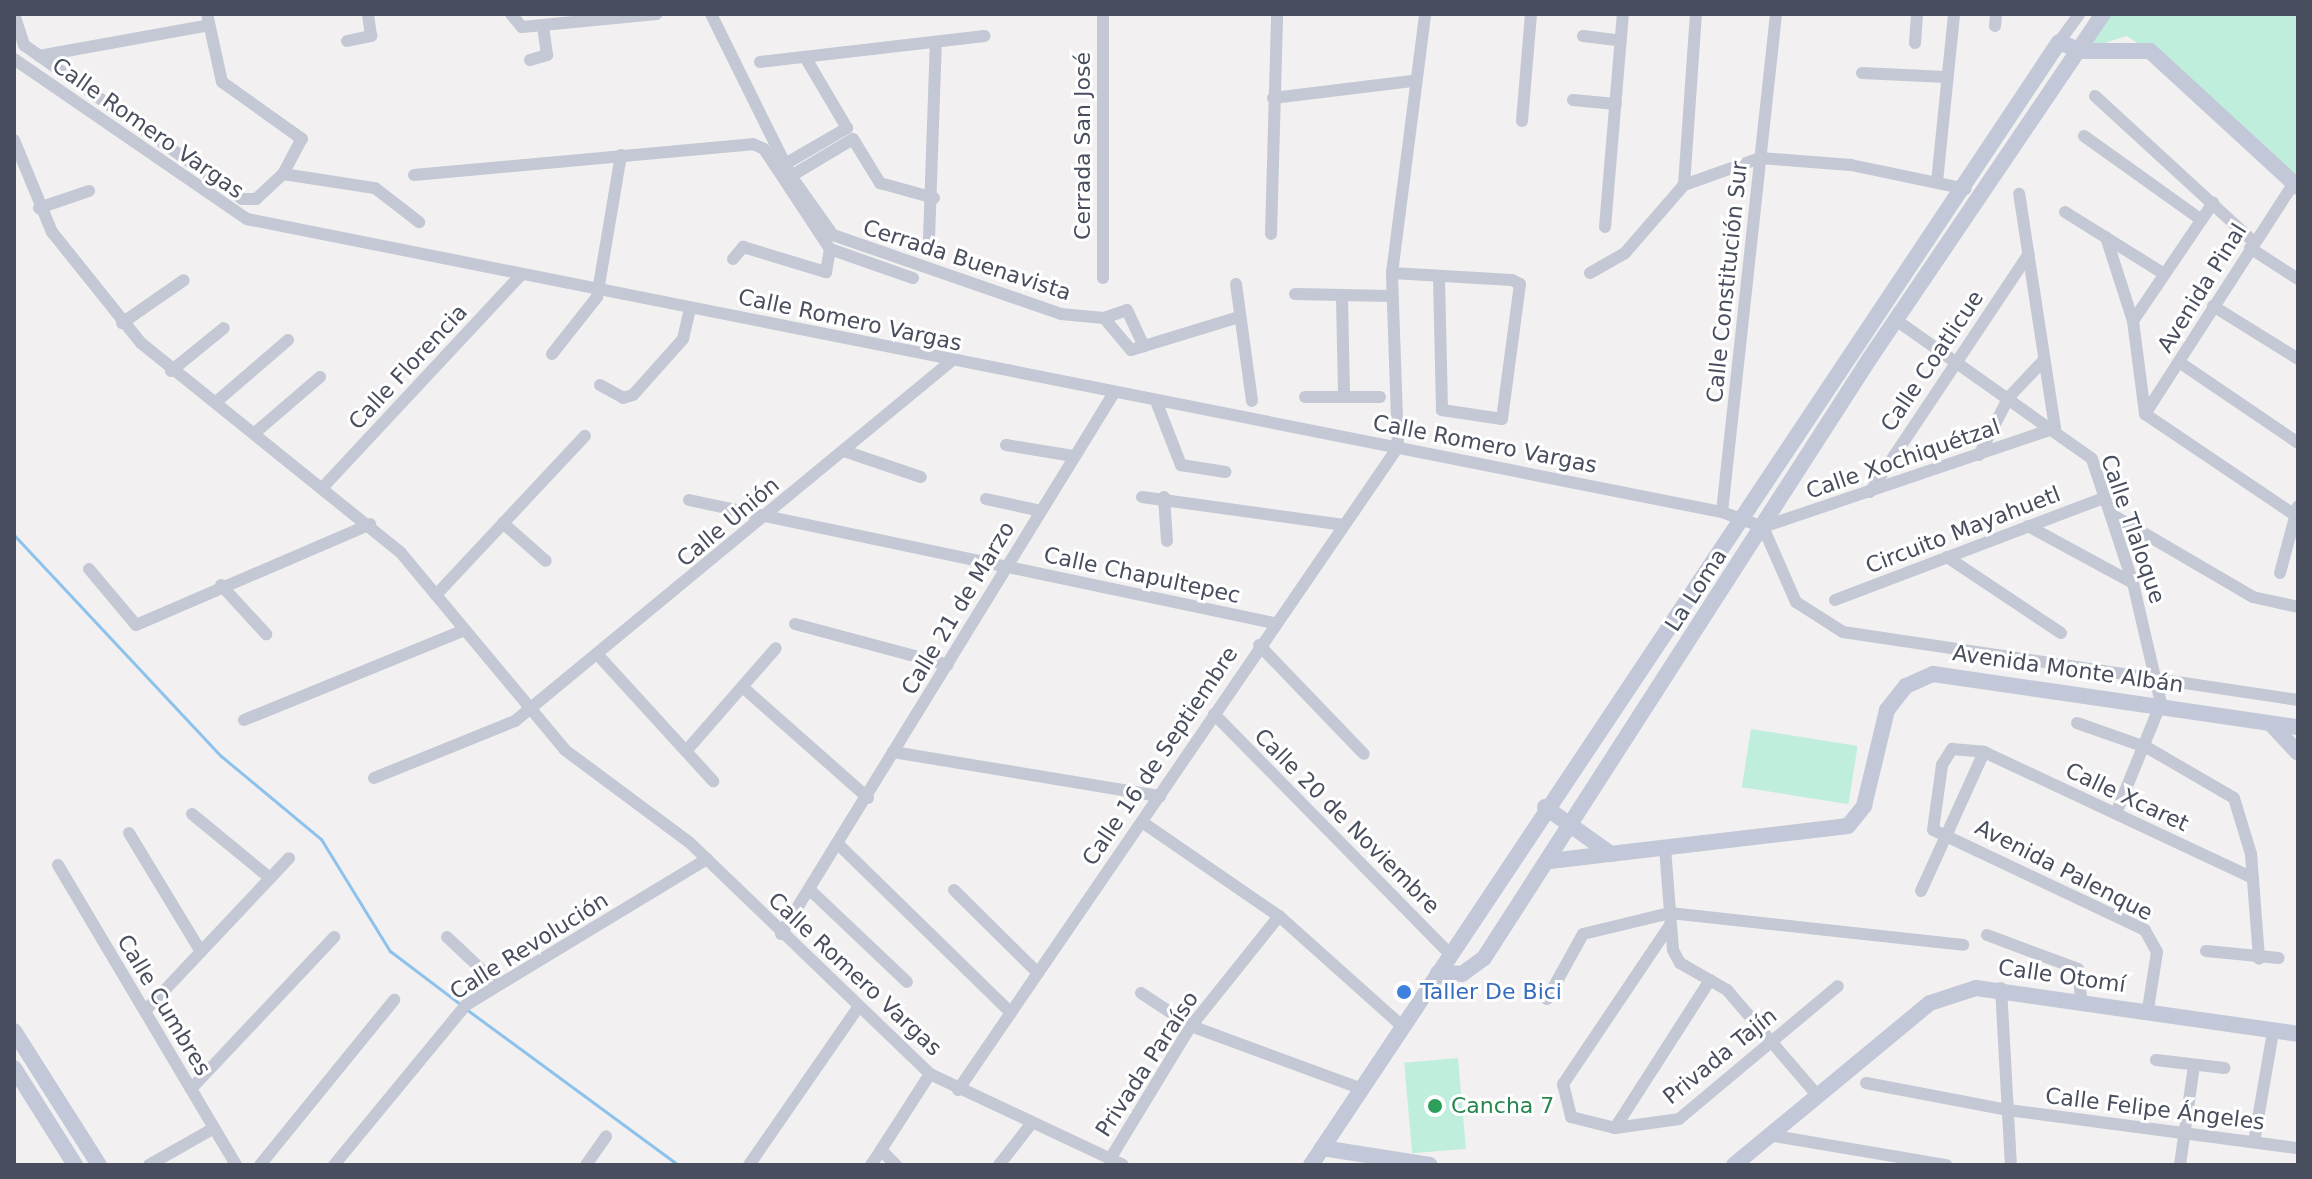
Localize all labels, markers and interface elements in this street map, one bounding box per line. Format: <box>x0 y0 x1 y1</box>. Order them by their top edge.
street label: Calle Romero Vargas <box>47 52 249 204</box>
street label: Cerrada San José <box>1070 52 1096 240</box>
street label: Calle Constitución Sur <box>1701 160 1753 404</box>
street label: Cerrada Buenavista <box>860 214 1074 306</box>
street label: Avenida Pinal <box>2152 219 2252 357</box>
street label: Calle Romero Vargas <box>736 283 964 357</box>
street label: Calle Coatlicue <box>1875 286 1989 436</box>
street label: Calle Florencia <box>343 299 473 435</box>
street label: Calle Romero Vargas <box>1371 409 1599 479</box>
street label: Calle Xochiquétzal <box>1803 413 2003 505</box>
street label: Calle Tlaloque <box>2095 451 2171 607</box>
street label: Calle Unión <box>672 472 784 572</box>
street label: Circuito Mayahuetl <box>1862 481 2064 579</box>
street label: Calle 21 de Marzo <box>896 517 1020 699</box>
street label: Calle Chapultepec <box>1041 541 1243 609</box>
street label: La Loma <box>1660 544 1732 636</box>
street label: Avenida Monte Albán <box>1951 640 2185 698</box>
street label: Calle 16 de Septiembre <box>1077 642 1243 870</box>
street label: Calle 20 de Noviembre <box>1249 723 1445 919</box>
street label: Calle Xcaret <box>2061 757 2193 837</box>
street label: Avenida Palenque <box>1971 814 2157 926</box>
street label: Calle Revolución <box>445 887 613 1005</box>
street label: Calle Romero Vargas <box>763 887 947 1061</box>
street label: Calle Cumbres <box>112 930 216 1080</box>
street label: Calle Otomí <box>1997 954 2127 998</box>
place label: Taller De Bici <box>1420 979 1562 1005</box>
marker: Taller De Bici <box>1395 983 1413 1001</box>
street label: Privada Paraíso <box>1090 986 1204 1142</box>
street label: Privada Tajín <box>1658 1002 1782 1110</box>
street label: Calle Felipe Ángeles <box>2044 1082 2266 1136</box>
place label: Cancha 7 <box>1451 1093 1554 1119</box>
marker: Cancha 7 <box>1426 1097 1444 1115</box>

